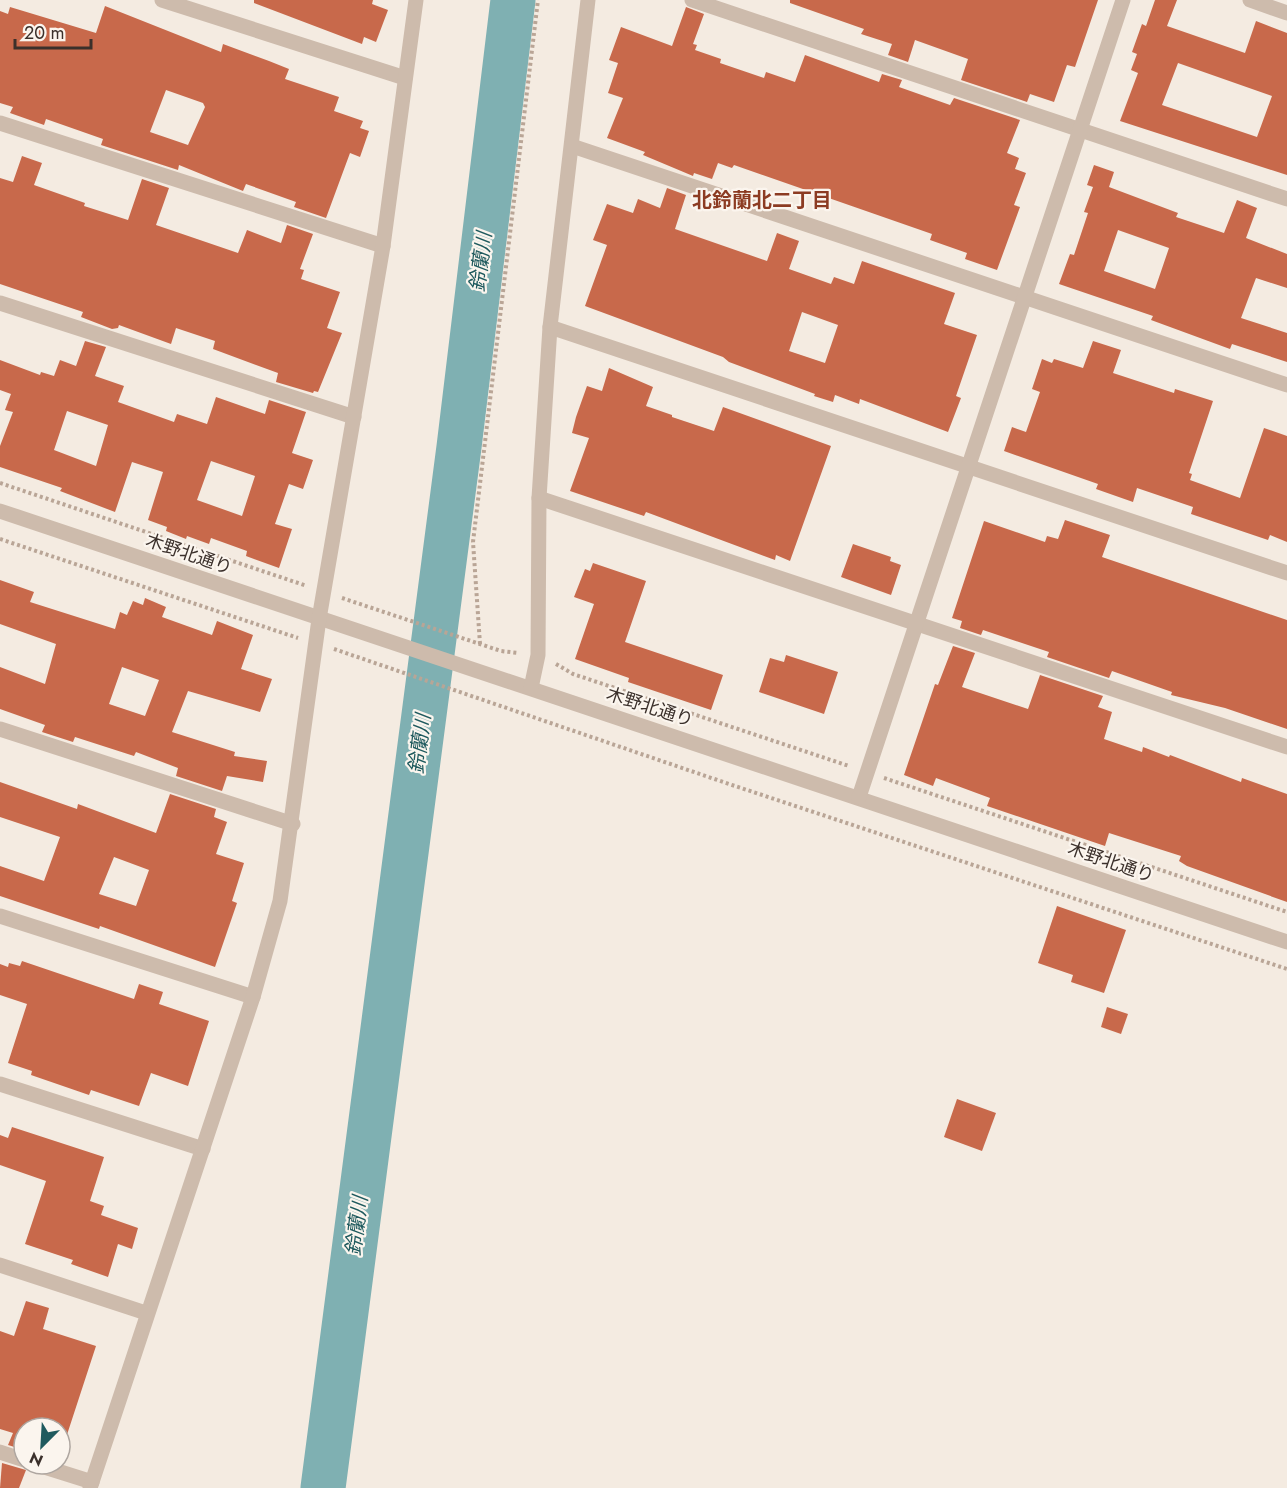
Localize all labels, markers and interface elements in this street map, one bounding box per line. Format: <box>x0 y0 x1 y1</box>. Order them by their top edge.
scale bar <box>15 12 92 50</box>
text: 20 m <box>24 20 64 46</box>
district label: 北鈴蘭北二丁目 <box>692 186 832 215</box>
water label: 鈴蘭川 <box>463 228 499 294</box>
street label: 木野北通り <box>142 527 236 581</box>
street label: 木野北通り <box>603 681 697 733</box>
water label: 鈴蘭川 <box>402 710 438 776</box>
street label: 木野北通り <box>1064 835 1158 889</box>
water label: 鈴蘭川 <box>339 1192 375 1258</box>
north arrow <box>12 1416 72 1476</box>
text: N <box>26 1446 47 1472</box>

